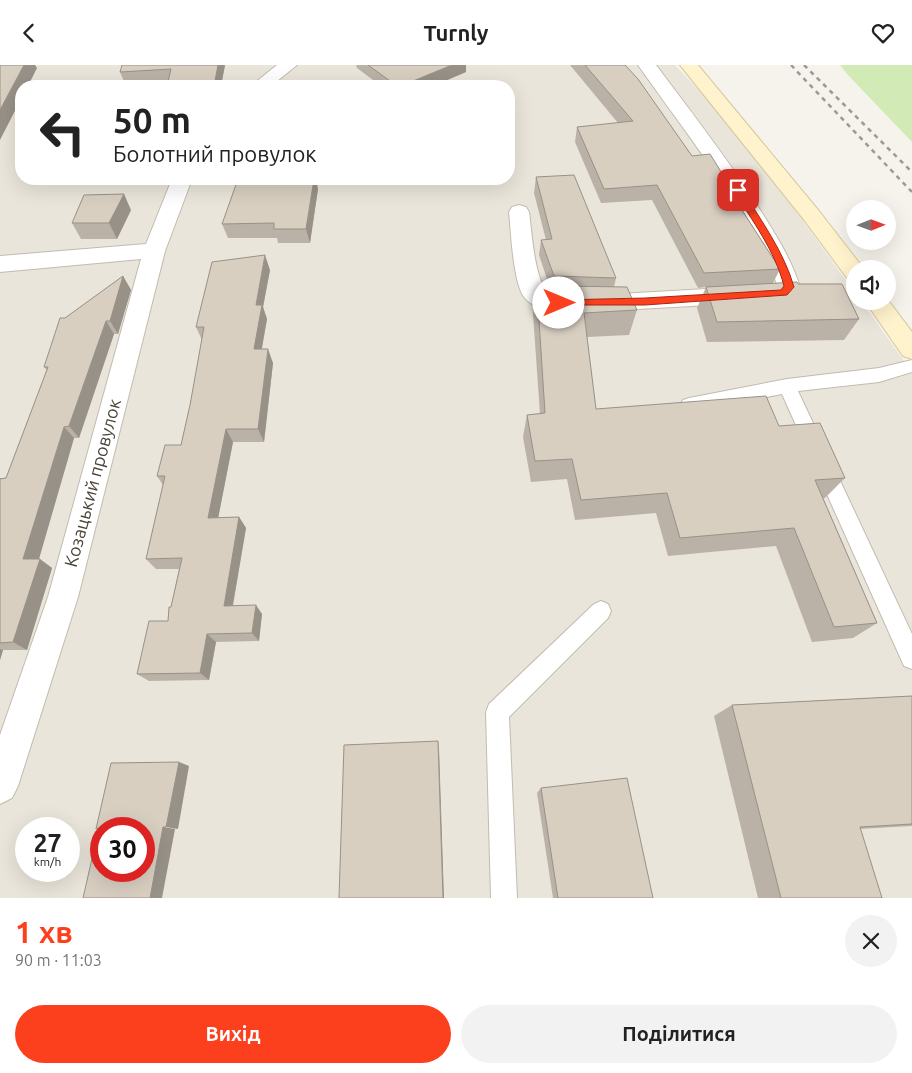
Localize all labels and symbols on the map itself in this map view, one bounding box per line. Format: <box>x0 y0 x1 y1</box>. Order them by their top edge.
pin <box>717 169 759 211</box>
north arrow <box>846 200 896 250</box>
position arrow <box>532 276 584 328</box>
street label: Козацький провулок <box>60 396 124 569</box>
speed limit sign: 30 <box>90 817 155 882</box>

